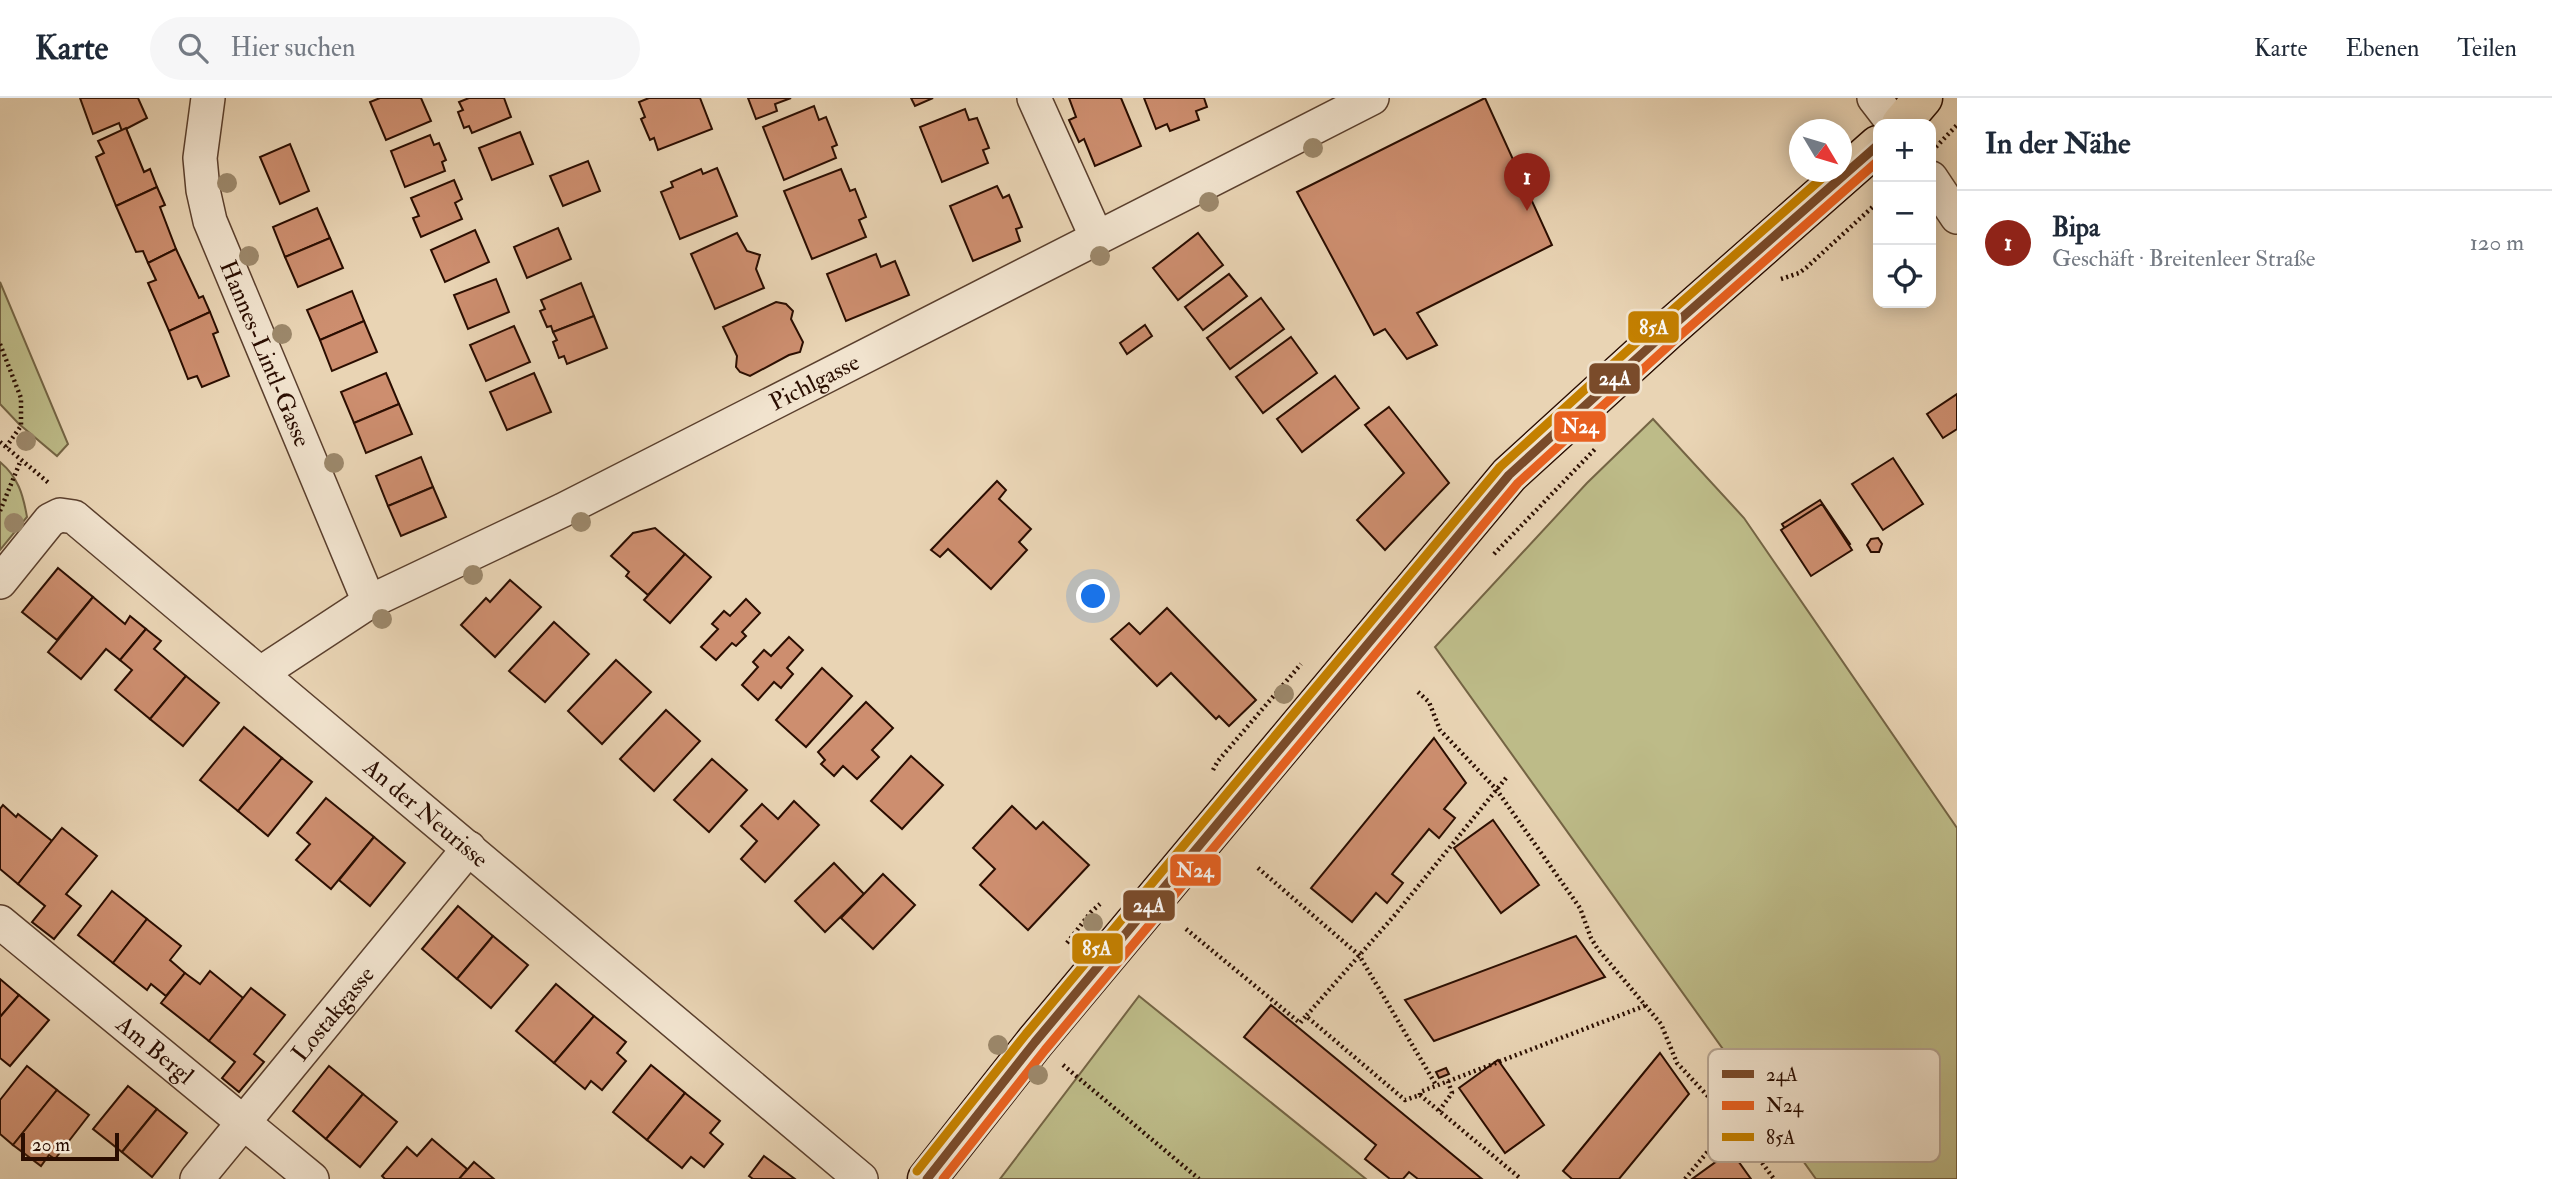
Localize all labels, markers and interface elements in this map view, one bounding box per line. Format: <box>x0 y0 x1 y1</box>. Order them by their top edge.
search box <box>150 17 640 80</box>
text: Karte <box>35 28 108 69</box>
icon: search <box>174 29 212 67</box>
text: Hier suchen <box>230 32 355 64</box>
text: Karte <box>2254 33 2307 64</box>
text: Ebenen <box>2345 33 2419 64</box>
text: Teilen <box>2457 33 2517 64</box>
north arrow <box>1789 119 1852 182</box>
map controls <box>1873 119 1936 308</box>
button: + <box>1873 119 1936 182</box>
text: In der Nähe <box>1985 125 2130 162</box>
pin: 1 <box>1504 153 1550 211</box>
button: − <box>1873 182 1936 245</box>
text: Bipa <box>2052 212 2100 244</box>
text: 1 <box>2004 228 2012 257</box>
text: 120 m <box>2470 228 2524 257</box>
text: Geschäft · Breitenleer Straße <box>2052 244 2315 273</box>
button: locate <box>1873 245 1936 308</box>
street label: Hannes-Lintl-Gasse <box>213 256 318 451</box>
line badge: 85A <box>1627 310 1680 344</box>
text: 85A <box>1639 316 1670 340</box>
street label: Pichlgasse <box>764 346 865 418</box>
line badge: 24A <box>1588 362 1641 395</box>
text: 24A <box>1599 367 1632 391</box>
line badge: N24 <box>1553 410 1607 443</box>
text: N24 <box>1561 415 1600 439</box>
your location <box>1076 579 1110 613</box>
street label: An der Neurisse <box>356 751 495 875</box>
line badge: N24 <box>1169 853 1222 887</box>
text: N24 <box>1176 859 1215 883</box>
line badge: 24A <box>1122 889 1176 922</box>
text: 24A <box>1133 894 1166 918</box>
line badge: 85A <box>1071 932 1124 965</box>
text: 85A <box>1082 937 1113 961</box>
street label: Lostakgasse <box>285 960 381 1068</box>
street label: Am Bergl <box>109 1008 200 1091</box>
legend <box>1708 1049 1940 1162</box>
text: 24A <box>1766 1063 1798 1087</box>
text: N24 <box>1766 1094 1804 1118</box>
text: 85A <box>1766 1126 1795 1150</box>
scale bar <box>21 1130 119 1162</box>
text: 20 m <box>32 1133 70 1157</box>

